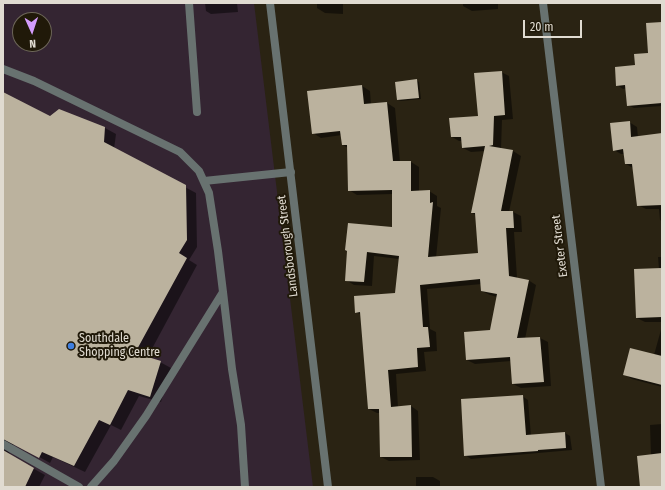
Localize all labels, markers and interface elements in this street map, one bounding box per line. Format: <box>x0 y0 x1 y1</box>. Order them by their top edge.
north arrow <box>12 12 52 52</box>
scale bar <box>525 12 584 38</box>
text: 20 m <box>530 20 554 34</box>
text: N <box>29 37 36 50</box>
street label: Landsborough Street <box>275 194 301 298</box>
street label: Exeter Street <box>549 214 571 278</box>
place label: Southdale Shopping Centre <box>79 332 160 360</box>
marker: Southdale Shopping Centre <box>66 341 76 351</box>

